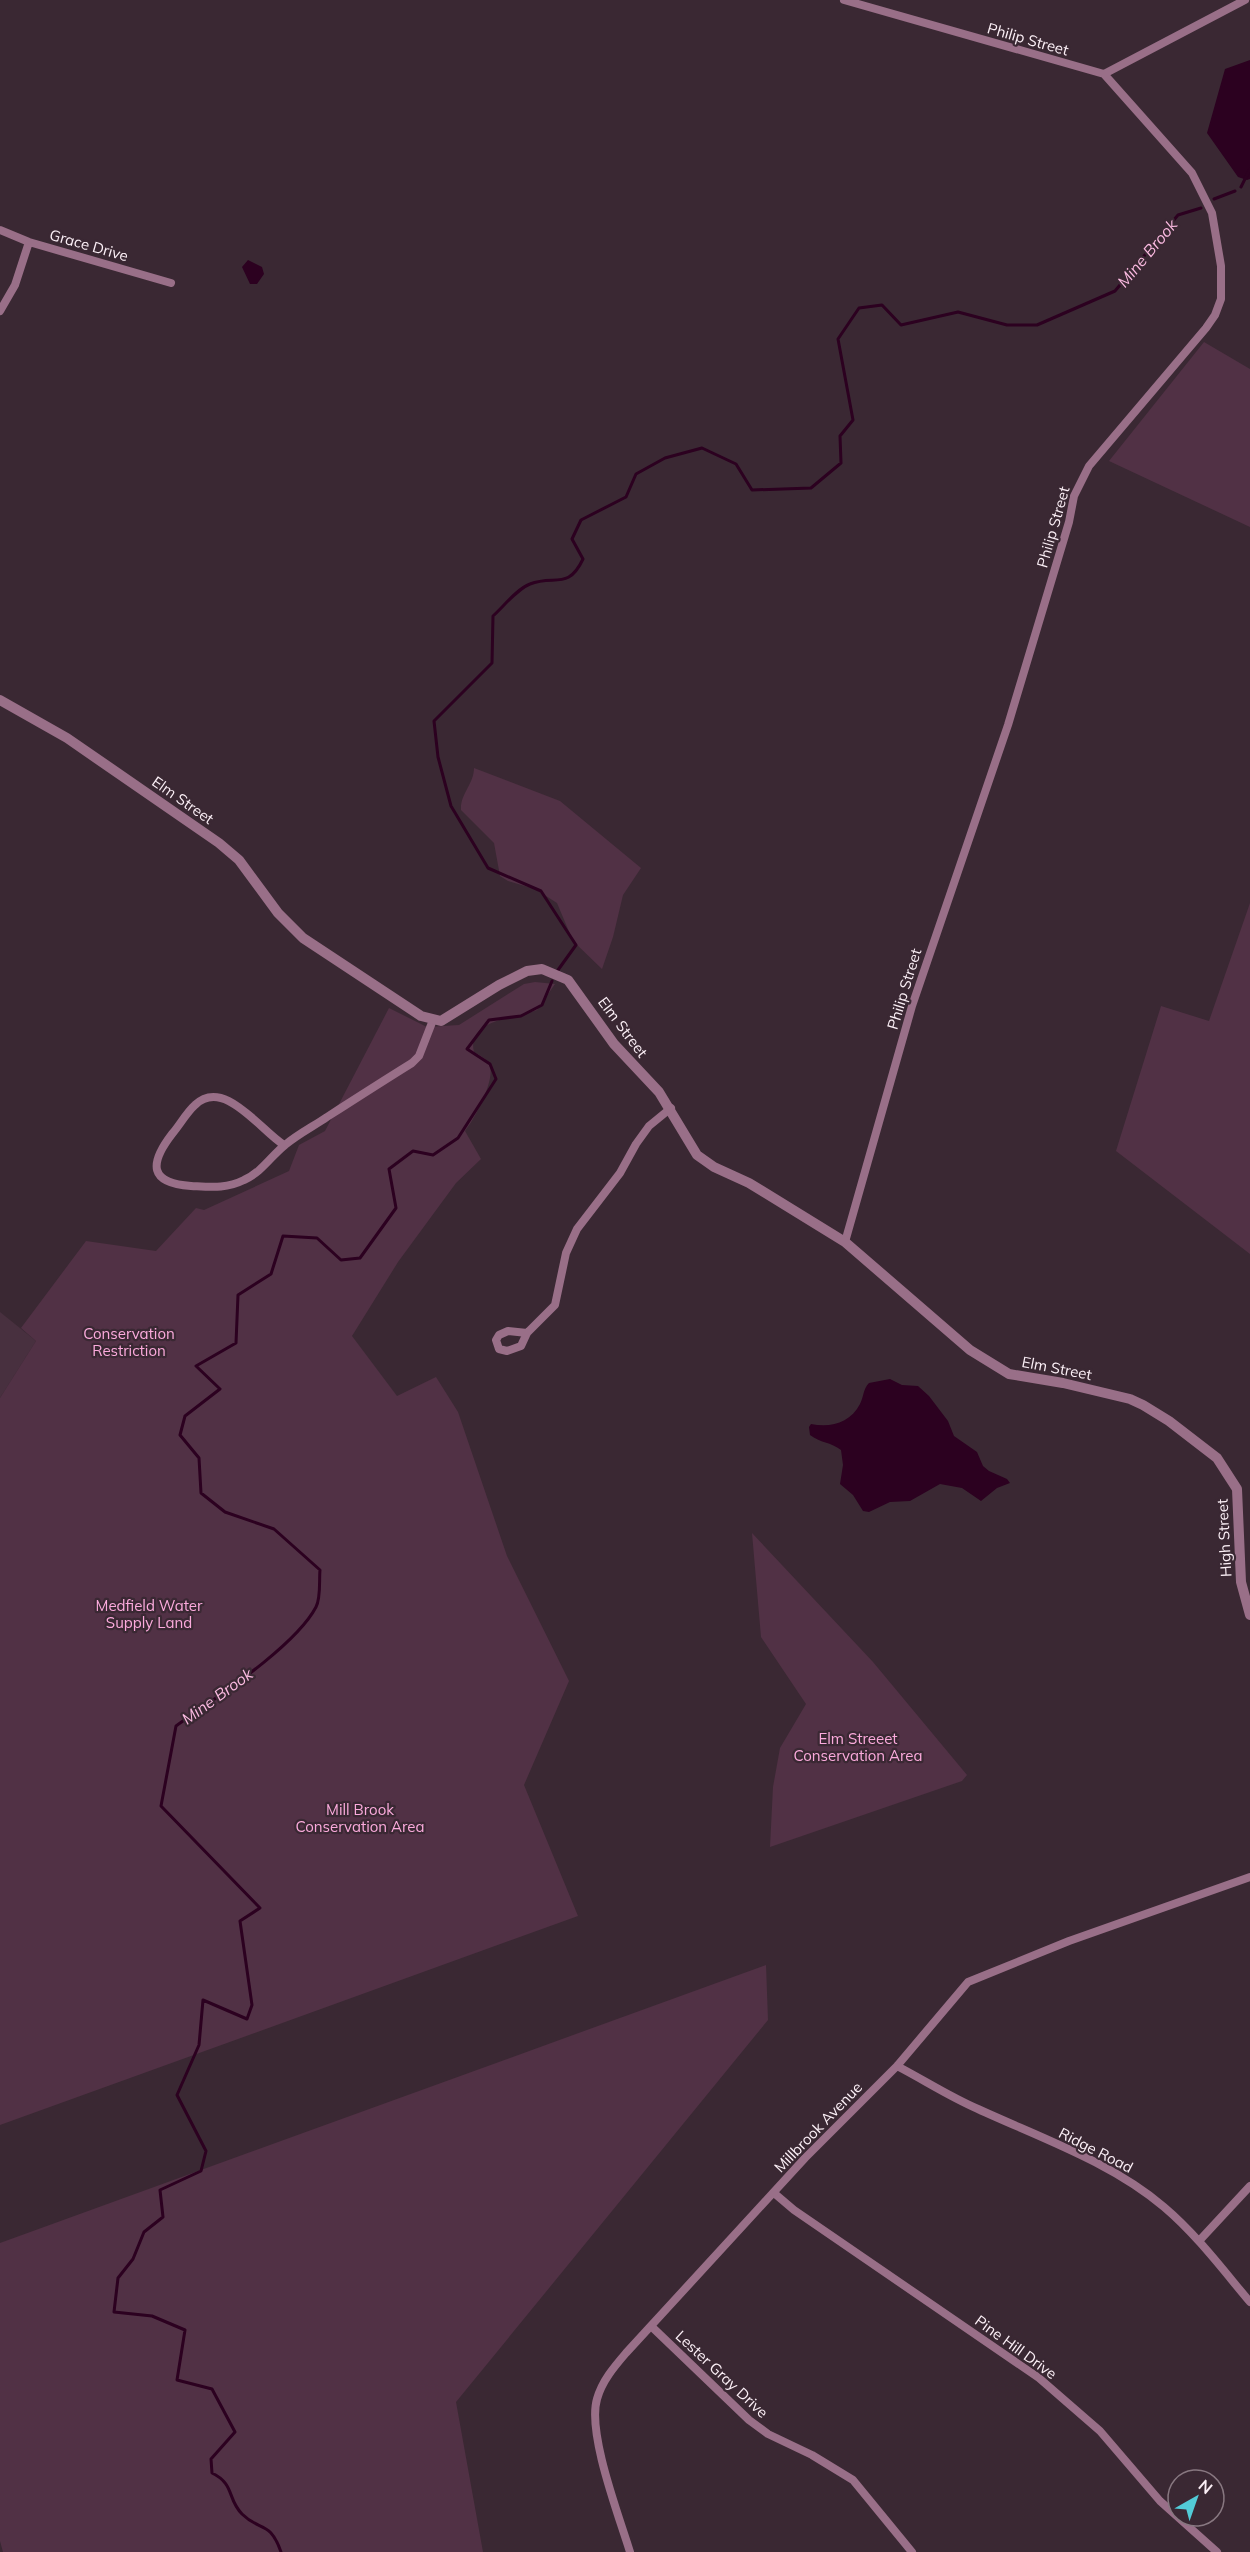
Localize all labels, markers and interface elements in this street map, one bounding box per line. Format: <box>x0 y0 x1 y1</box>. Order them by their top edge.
street label: Philip Street <box>985 18 1071 60</box>
water label: Mine Brook <box>1113 214 1182 291</box>
street label: Grace Drive <box>47 225 131 265</box>
street label: Philip Street <box>1032 484 1074 570</box>
street label: Elm Street <box>148 772 218 828</box>
street label: Philip Street <box>883 946 925 1032</box>
street label: Elm Street <box>594 993 652 1061</box>
park label: Conservation Restriction <box>83 1324 175 1360</box>
street label: Elm Street <box>1020 1352 1094 1384</box>
street label: High Street <box>1212 1498 1236 1578</box>
park label: Medfield Water Supply Land <box>96 1596 203 1632</box>
water label: Mine Brook <box>178 1663 257 1728</box>
park label: Elm Streeet Conservation Area <box>793 1729 923 1765</box>
park label: Mill Brook Conservation Area <box>295 1800 425 1836</box>
street label: Millbrook Avenue <box>770 2078 866 2176</box>
street label: Ridge Road <box>1056 2123 1136 2177</box>
street label: Pine Hill Drive <box>971 2311 1061 2383</box>
street label: Lester Gray Drive <box>672 2326 772 2422</box>
north arrow <box>1166 2468 1226 2528</box>
text: N <box>1195 2475 1217 2498</box>

